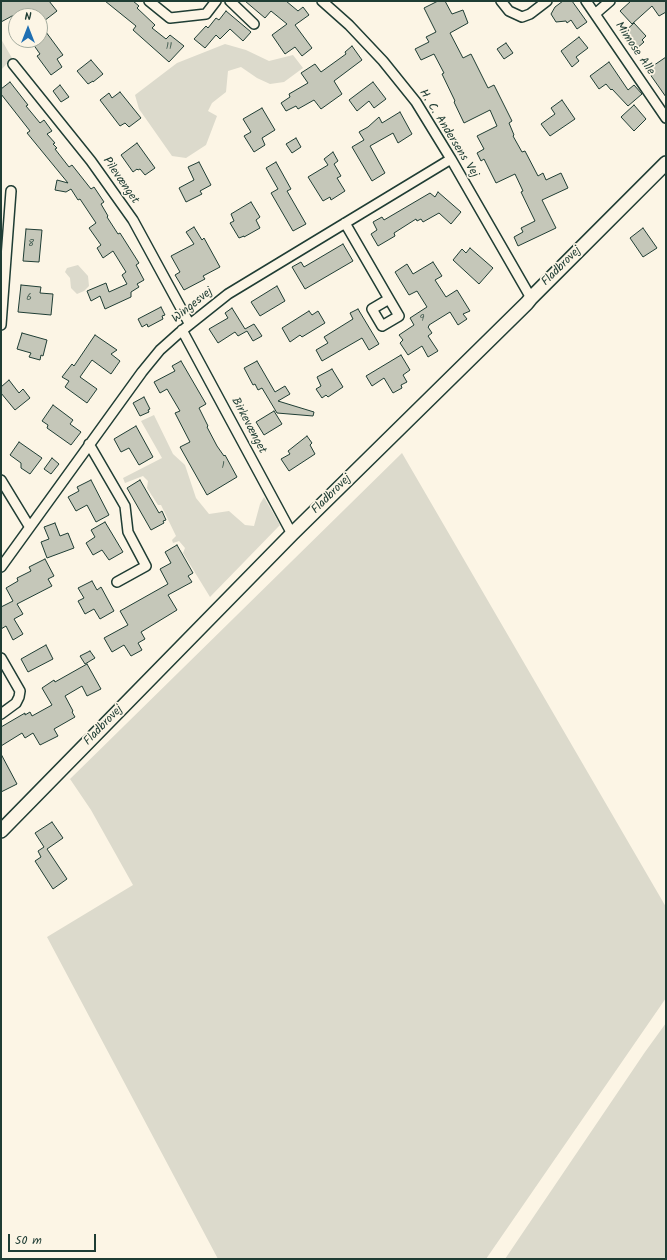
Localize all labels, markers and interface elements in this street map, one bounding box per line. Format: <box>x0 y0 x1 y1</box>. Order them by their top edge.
north arrow <box>8 8 48 48</box>
text: N <box>25 8 31 26</box>
street label: Mimose Alle <box>611 20 657 78</box>
house number: 11 <box>166 41 172 53</box>
street label: H. C. Andersens Vej <box>415 87 481 181</box>
street label: Pilevænget <box>99 155 141 207</box>
house number: 8 <box>28 238 34 250</box>
street label: Fladbrovej <box>539 244 585 290</box>
street label: Wingesvej <box>170 285 216 327</box>
house number: 6 <box>26 292 32 304</box>
house number: 9 <box>420 313 424 325</box>
street label: Birkevænget <box>227 395 269 457</box>
house number: 1 <box>221 460 225 472</box>
street label: Fladbrovej <box>309 472 355 518</box>
street label: Fladbrovej <box>81 703 127 749</box>
scale bar <box>10 1226 98 1252</box>
text: 50 m <box>15 1231 42 1250</box>

